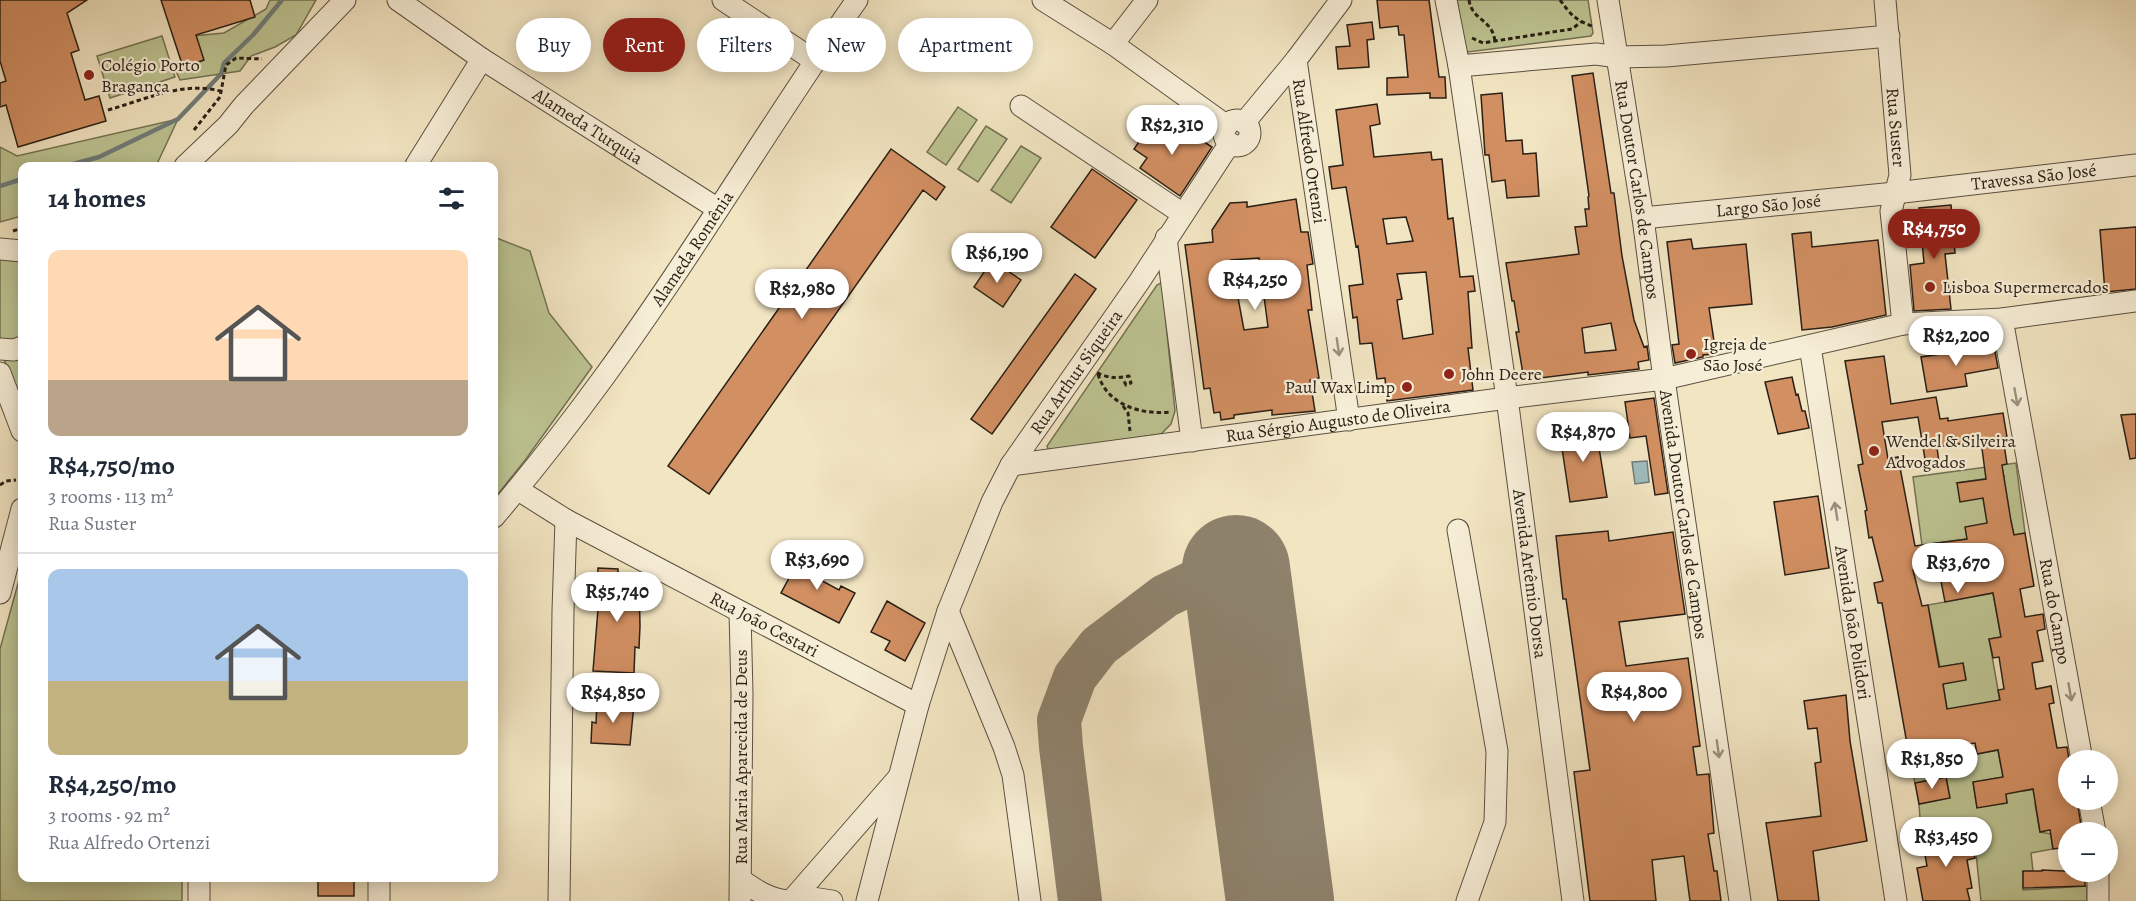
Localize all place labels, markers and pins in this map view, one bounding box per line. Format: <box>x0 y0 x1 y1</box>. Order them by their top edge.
place label: Colégio Porto Bragança <box>101 53 200 98</box>
marker: Colégio Porto Bragança <box>82 68 96 82</box>
pin: R$2,310 <box>1117 105 1227 156</box>
pin: R$4,750 <box>1879 209 1989 260</box>
pin: R$6,190 <box>942 233 1052 284</box>
pin: R$4,250 <box>1200 260 1310 311</box>
pin: R$2,980 <box>747 269 857 320</box>
place label: Lisboa Supermercados <box>1942 275 2109 299</box>
marker: Lisboa Supermercados <box>1923 280 1937 294</box>
pin: R$2,200 <box>1901 316 2011 367</box>
place label: Igreja de São José <box>1703 332 1767 377</box>
marker: Igreja de São José <box>1684 347 1698 361</box>
place label: John Deere <box>1461 362 1542 386</box>
marker: John Deere <box>1442 367 1456 381</box>
place label: Paul Wax Limp <box>1285 375 1395 399</box>
marker: Paul Wax Limp <box>1400 380 1414 394</box>
pin: R$4,870 <box>1528 412 1638 463</box>
place label: Wendel & Silveira Advogados <box>1885 429 2017 474</box>
marker: Wendel & Silveira Advogados <box>1867 444 1881 458</box>
pin: R$3,690 <box>762 540 872 591</box>
pin: R$3,670 <box>1903 543 2013 594</box>
pin: R$5,740 <box>562 572 672 623</box>
pin: R$4,800 <box>1579 672 1689 723</box>
pin: R$4,850 <box>558 673 668 724</box>
pin: R$1,850 <box>1877 739 1987 790</box>
pin: R$3,450 <box>1891 817 2001 868</box>

